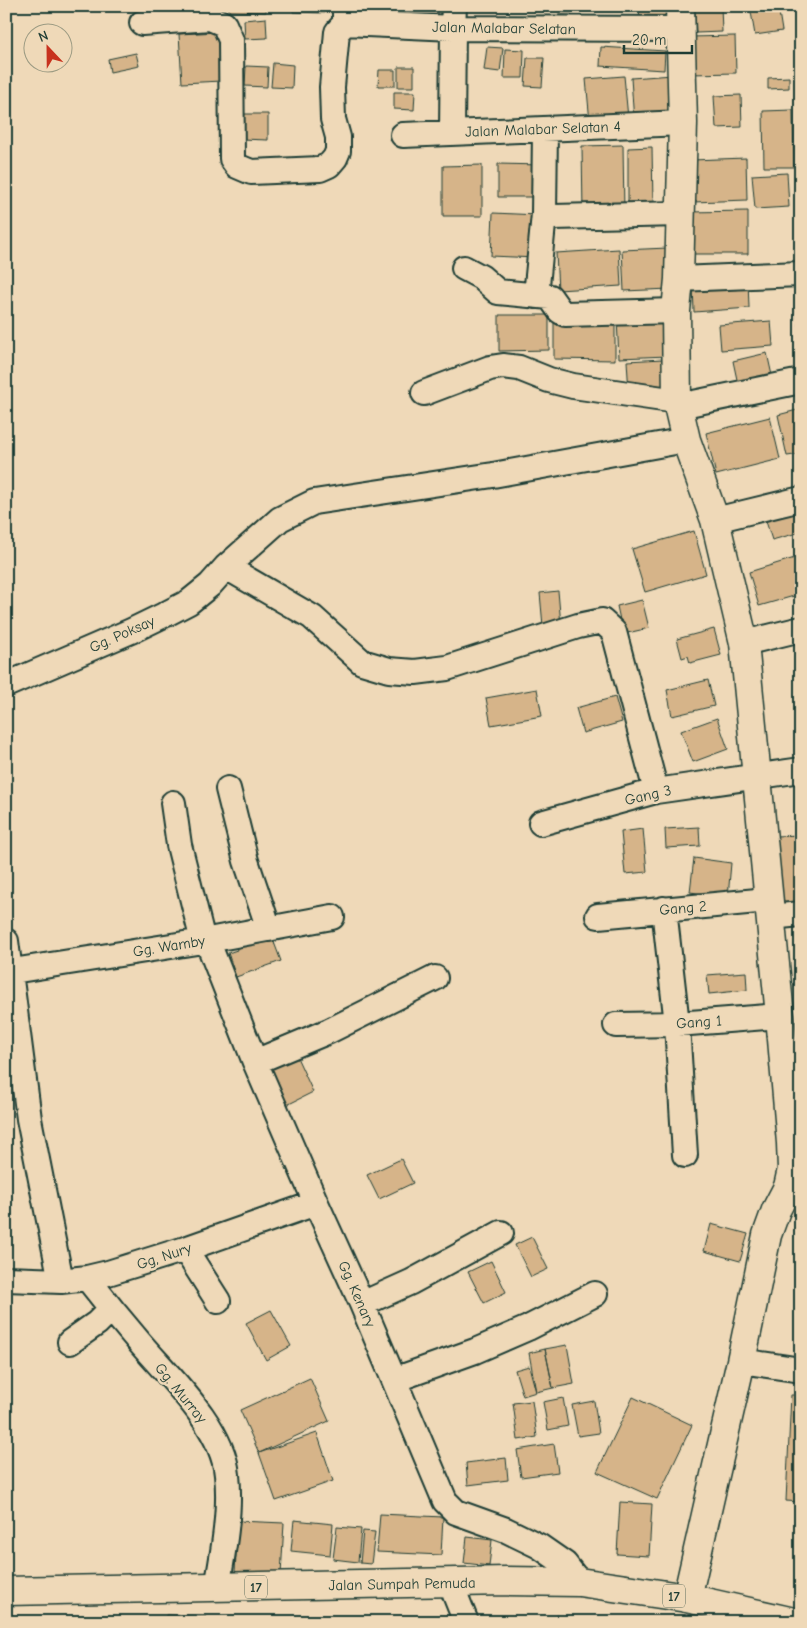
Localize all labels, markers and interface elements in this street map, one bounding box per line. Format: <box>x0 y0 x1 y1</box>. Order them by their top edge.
street label: Jalan Malabar Selatan <box>432 18 576 38</box>
north arrow <box>22 22 72 72</box>
scale bar <box>624 22 692 54</box>
text: N <box>36 27 51 46</box>
text: 20 m <box>632 31 666 49</box>
street label: Jalan Malabar Selatan 4 <box>465 117 621 141</box>
street label: Gg. Poksay <box>87 612 158 656</box>
street label: Gang 3 <box>623 781 673 809</box>
street label: Gang 2 <box>659 897 707 919</box>
street label: Gg. Wamby <box>132 931 207 961</box>
street label: Gang 1 <box>676 1011 722 1033</box>
street label: Gg, Nury <box>134 1239 194 1273</box>
street label: Gg. Kenary <box>334 1258 380 1330</box>
street label: Gg. Murray <box>151 1359 211 1427</box>
street label: Jalan Sumpah Pemuda <box>328 1574 476 1594</box>
road number: 17 <box>245 1575 267 1598</box>
road number: 17 <box>663 1584 685 1608</box>

